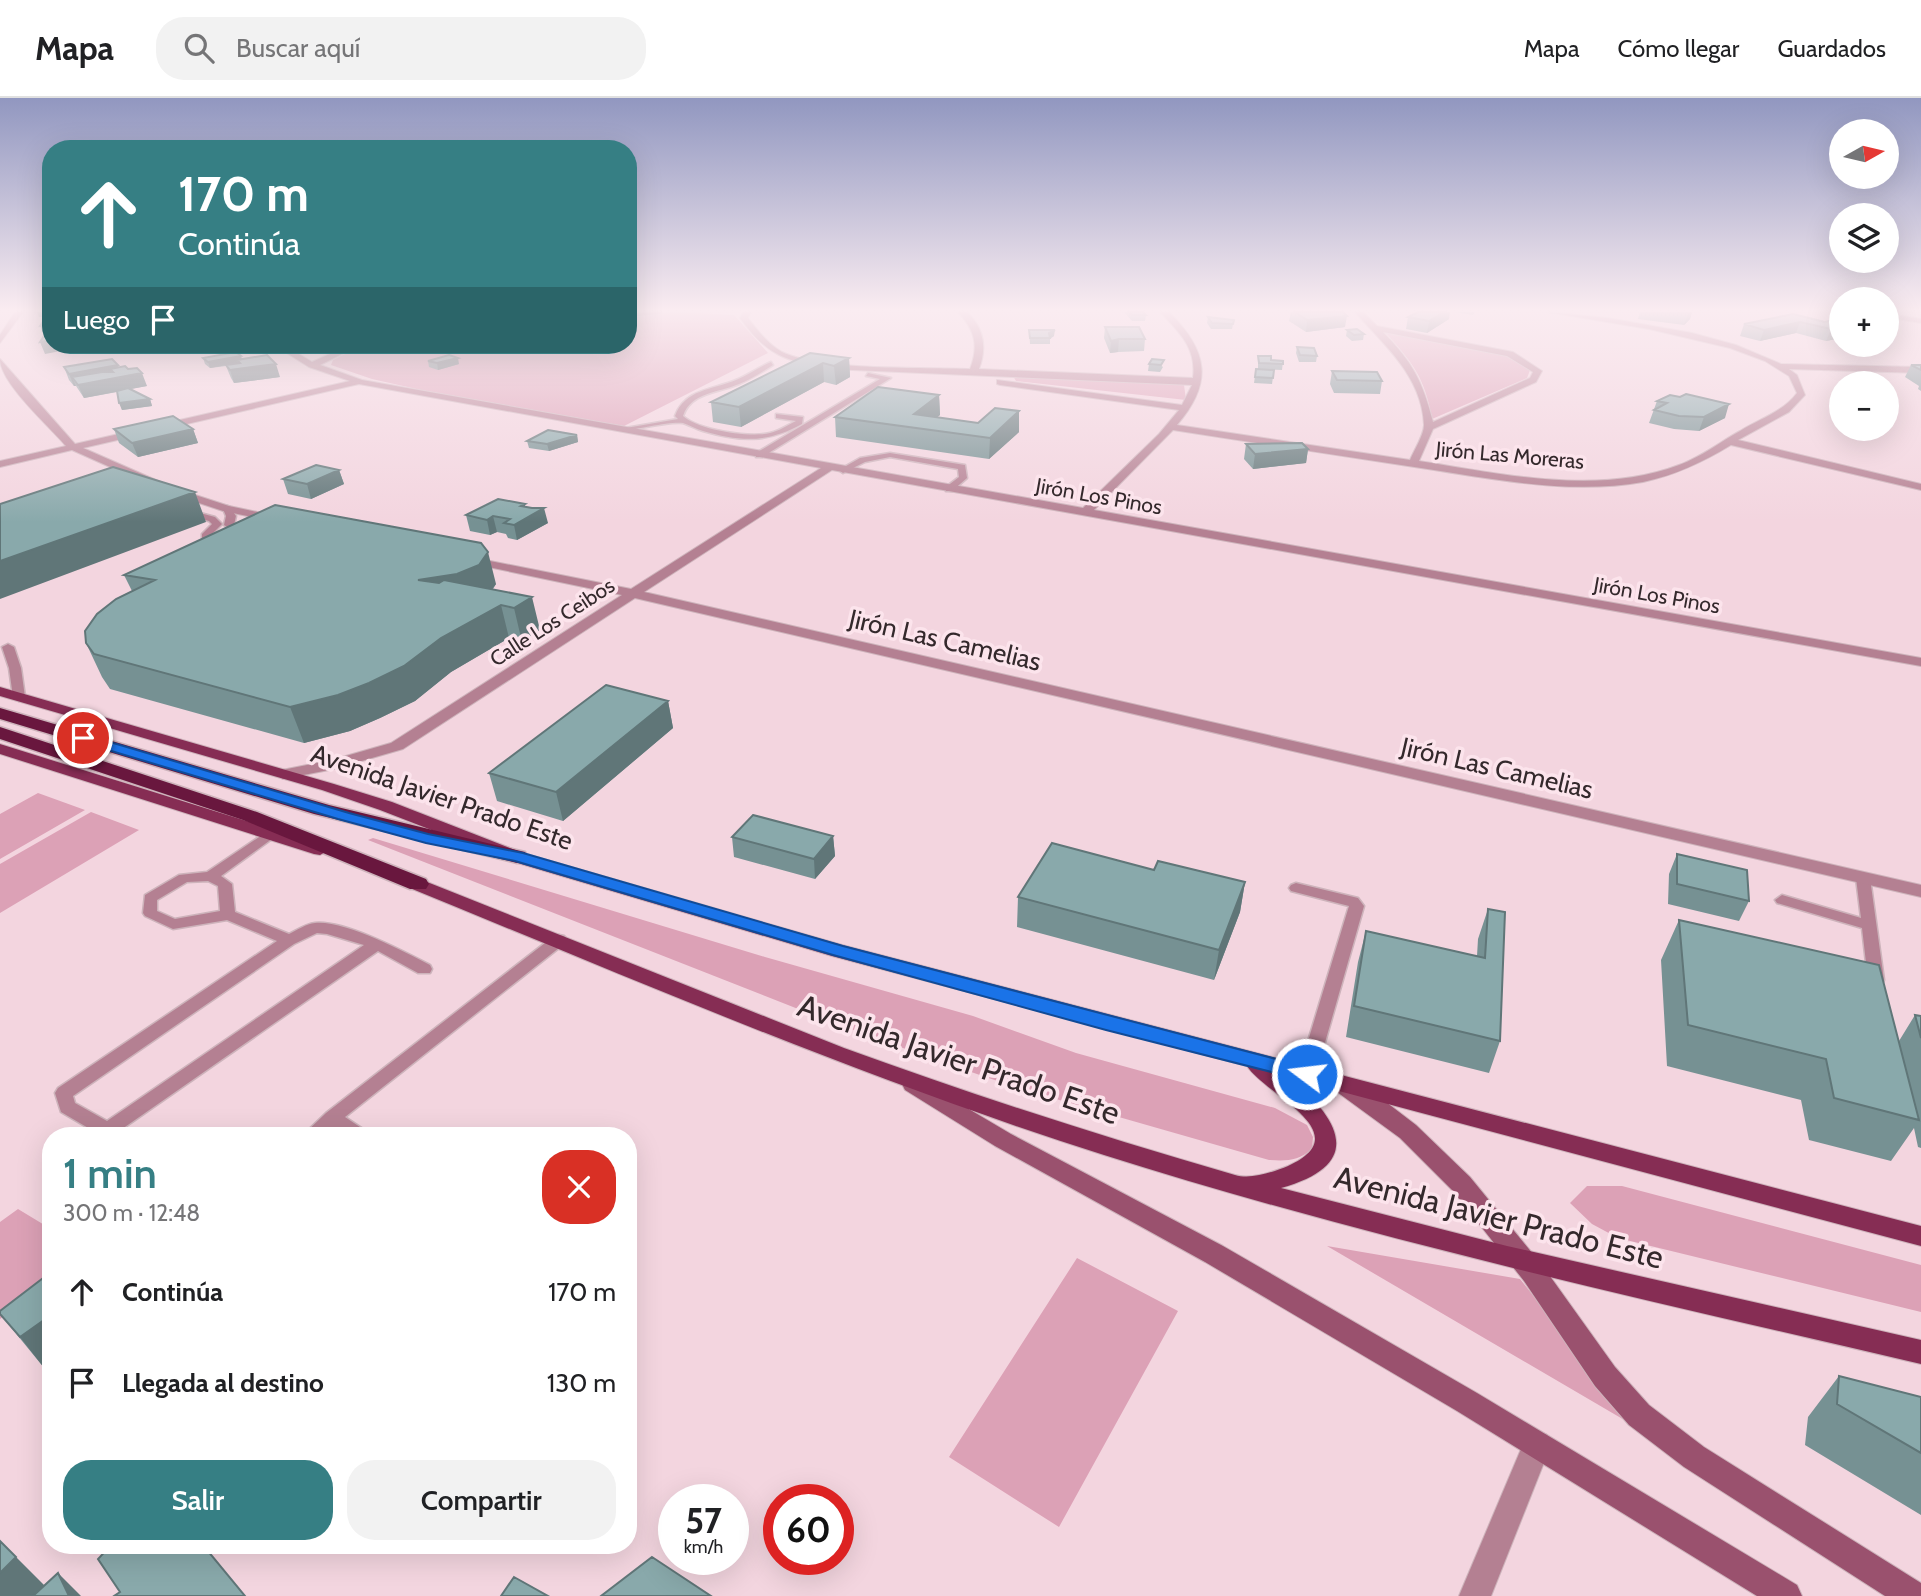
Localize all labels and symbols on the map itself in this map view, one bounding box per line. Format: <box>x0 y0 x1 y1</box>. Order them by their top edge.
north arrow <box>1829 119 1899 189</box>
street label: Jirón Las Moreras <box>1434 436 1585 474</box>
street label: Jirón Los Pinos <box>1033 472 1164 519</box>
street label: Jirón Los Pinos <box>1591 571 1722 618</box>
street label: Calle Los Ceibos <box>485 572 619 672</box>
street label: Jirón Las Camelias <box>845 602 1044 678</box>
pin <box>53 708 113 768</box>
street label: Jirón Las Camelias <box>1397 730 1596 806</box>
street label: Avenida Javier Prado Este <box>307 737 577 857</box>
street label: Avenida Javier Prado Este <box>793 986 1125 1132</box>
position arrow <box>1270 1037 1344 1111</box>
street label: Avenida Javier Prado Este <box>1330 1157 1668 1277</box>
speed limit sign: 60 <box>763 1484 854 1575</box>

